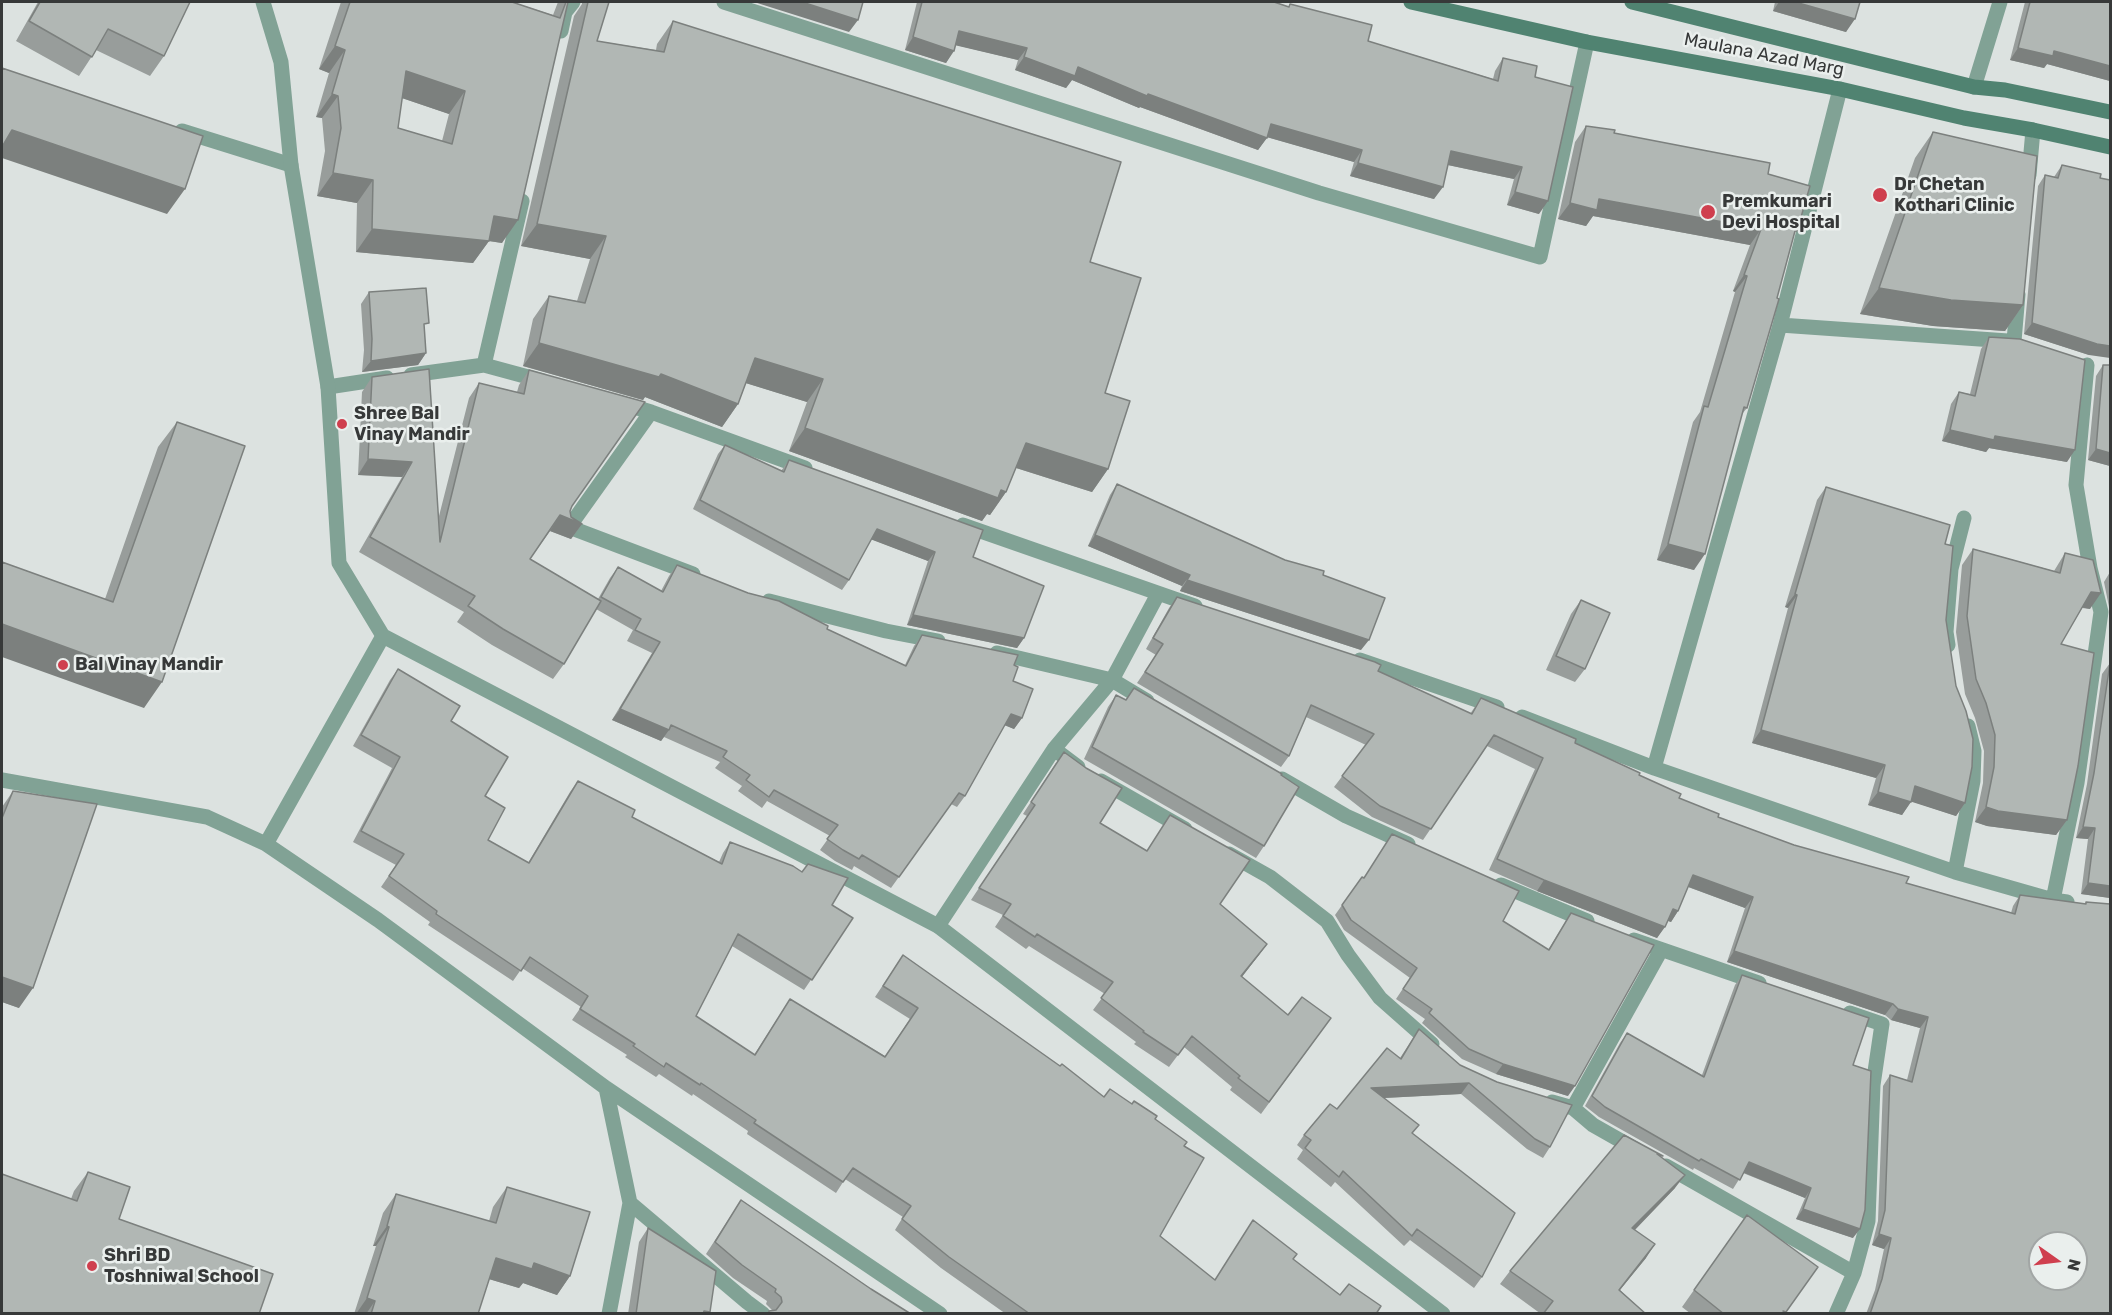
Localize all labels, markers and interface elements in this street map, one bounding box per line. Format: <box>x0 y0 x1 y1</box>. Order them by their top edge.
street label: Maulana Azad Marg <box>1682 29 1846 81</box>
place label: Dr Chetan Kothari Clinic <box>1894 174 2015 216</box>
marker: Dr Chetan Kothari Clinic <box>1871 186 1889 204</box>
place label: Premkumari Devi Hospital <box>1722 191 1840 234</box>
marker: Premkumari Devi Hospital <box>1699 203 1717 221</box>
place label: Shree Bal Vinay Mandir <box>354 403 470 446</box>
marker: Shree Bal Vinay Mandir <box>335 417 349 431</box>
place label: Bal Vinay Mandir <box>75 654 223 676</box>
marker: Bal Vinay Mandir <box>56 658 70 672</box>
north arrow <box>2028 1231 2088 1291</box>
place label: Shri BD Toshniwal School <box>104 1245 259 1288</box>
text: N <box>2063 1257 2085 1273</box>
marker: Shri BD Toshniwal School <box>85 1259 99 1273</box>

